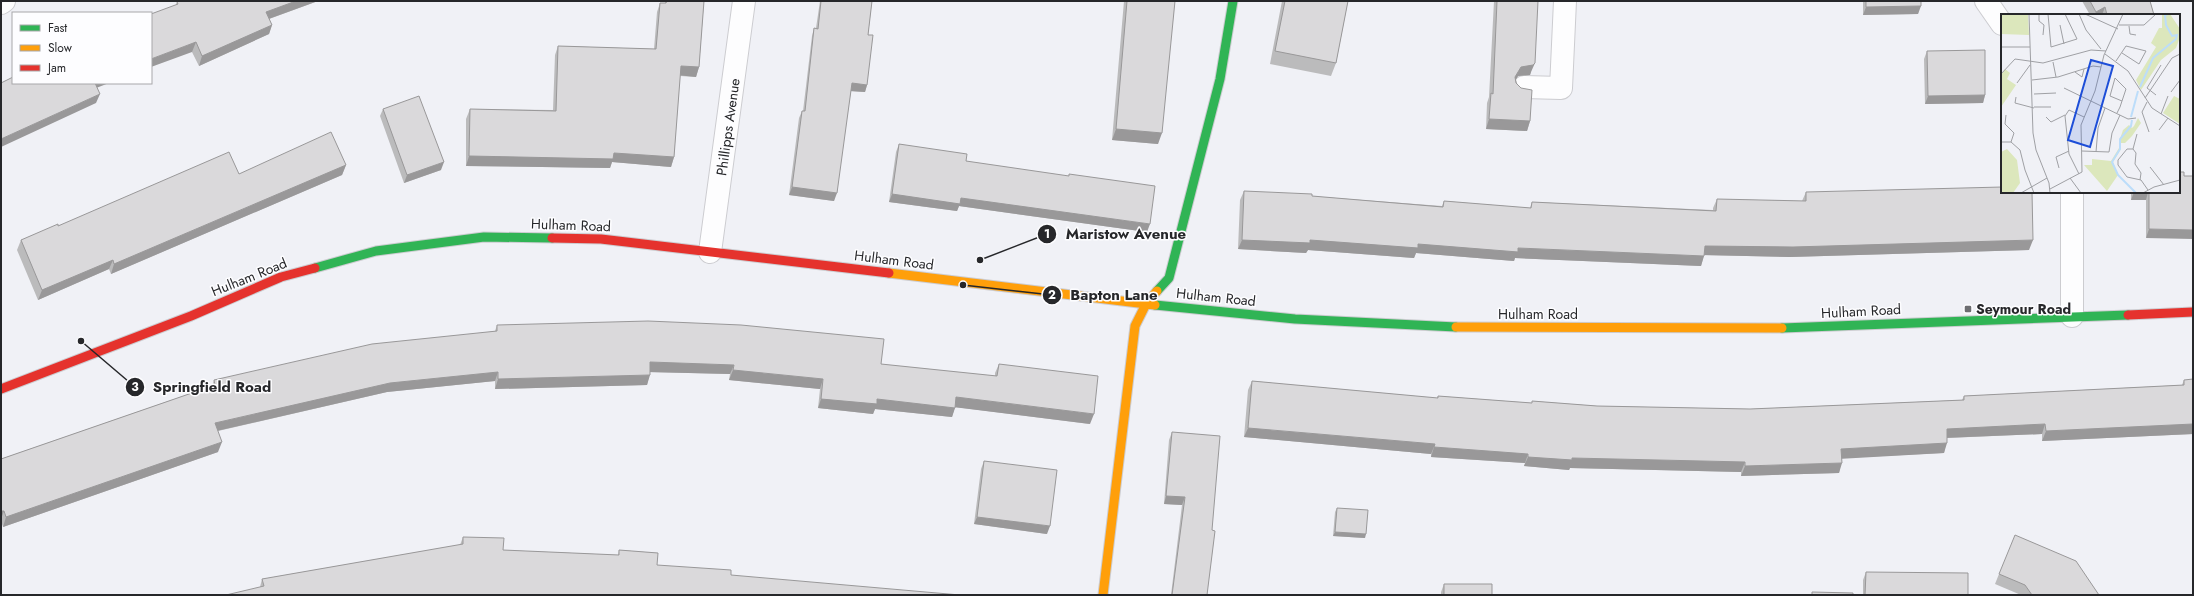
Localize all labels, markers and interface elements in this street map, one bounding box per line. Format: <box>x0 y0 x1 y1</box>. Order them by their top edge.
legend <box>12 12 152 84</box>
inset map <box>2001 14 2180 193</box>
text: Fast <box>48 19 67 37</box>
text: Slow <box>48 39 73 57</box>
text: Jam <box>46 59 66 77</box>
street label: Phillipps Avenue <box>711 77 745 177</box>
street label: Hulham Road <box>531 214 611 236</box>
callout: Maristow Avenue <box>1037 221 1194 248</box>
text: Maristow Avenue <box>1066 223 1187 245</box>
text: 1 <box>1044 225 1050 243</box>
street label: Hulham Road <box>853 245 935 275</box>
street label: Hulham Road <box>208 253 290 301</box>
callout: Bapton Lane <box>1042 281 1165 308</box>
street label: Hulham Road <box>1175 283 1257 311</box>
text: Bapton Lane <box>1070 284 1158 306</box>
text: 2 <box>1048 286 1056 304</box>
street label: Hulham Road <box>1821 299 1901 323</box>
place label: Seymour Road <box>1976 299 2071 319</box>
street label: Hulham Road <box>1498 304 1578 324</box>
marker: Seymour Road <box>1963 304 1973 314</box>
callout: Springfield Road <box>125 373 279 400</box>
text: Springfield Road <box>153 376 271 398</box>
text: 3 <box>131 378 139 396</box>

